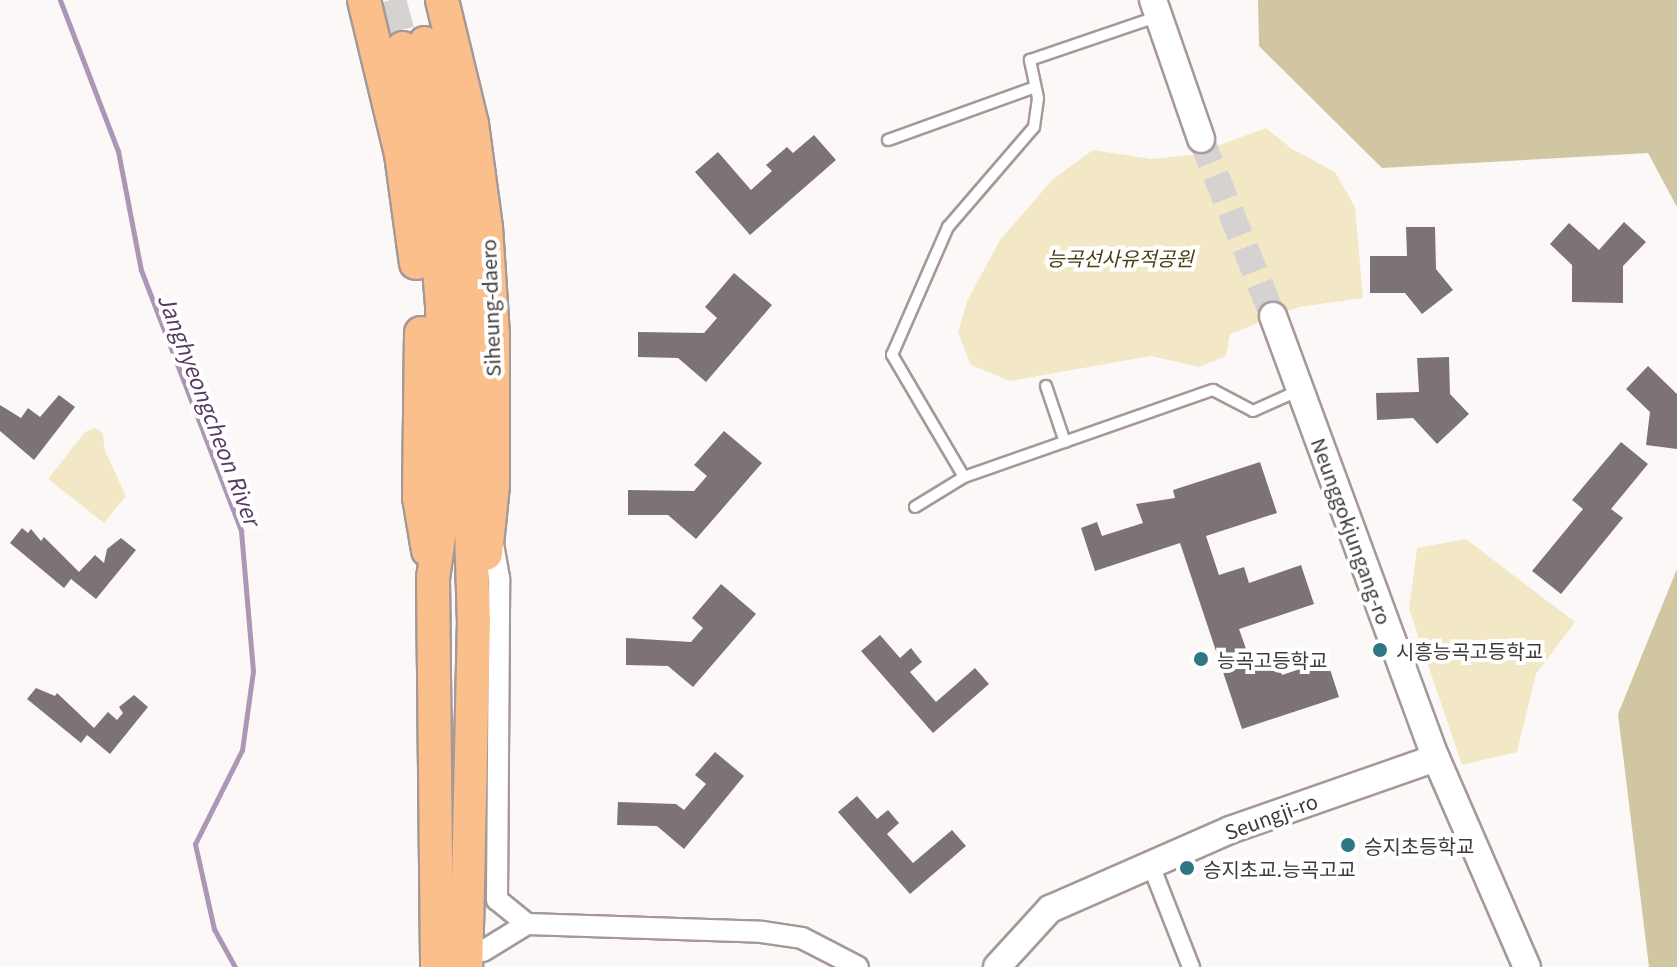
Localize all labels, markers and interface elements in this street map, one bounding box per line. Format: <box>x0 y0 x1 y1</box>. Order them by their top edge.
street label: Siheung-daero <box>476 239 504 377</box>
park label: 능곡선사유적공원 <box>1046 245 1194 269</box>
water label: Janghyeongcheon River <box>154 289 266 529</box>
street label: Neunggokjungang-ro <box>1307 434 1397 628</box>
place label: 시흥능곡고등학교 <box>1396 638 1543 662</box>
marker: 시흥능곡고등학교 <box>1371 641 1389 659</box>
place label: 능곡고등학교 <box>1217 647 1327 671</box>
marker: 능곡고등학교 <box>1192 650 1210 668</box>
street label: Seungji-ro <box>1221 788 1321 844</box>
place label: 승지초등학교 <box>1364 833 1474 857</box>
marker: 승지초등학교 <box>1339 836 1357 854</box>
place label: 승지초교.능곡고교 <box>1203 856 1356 880</box>
marker: 승지초교.능곡고교 <box>1178 859 1196 877</box>

